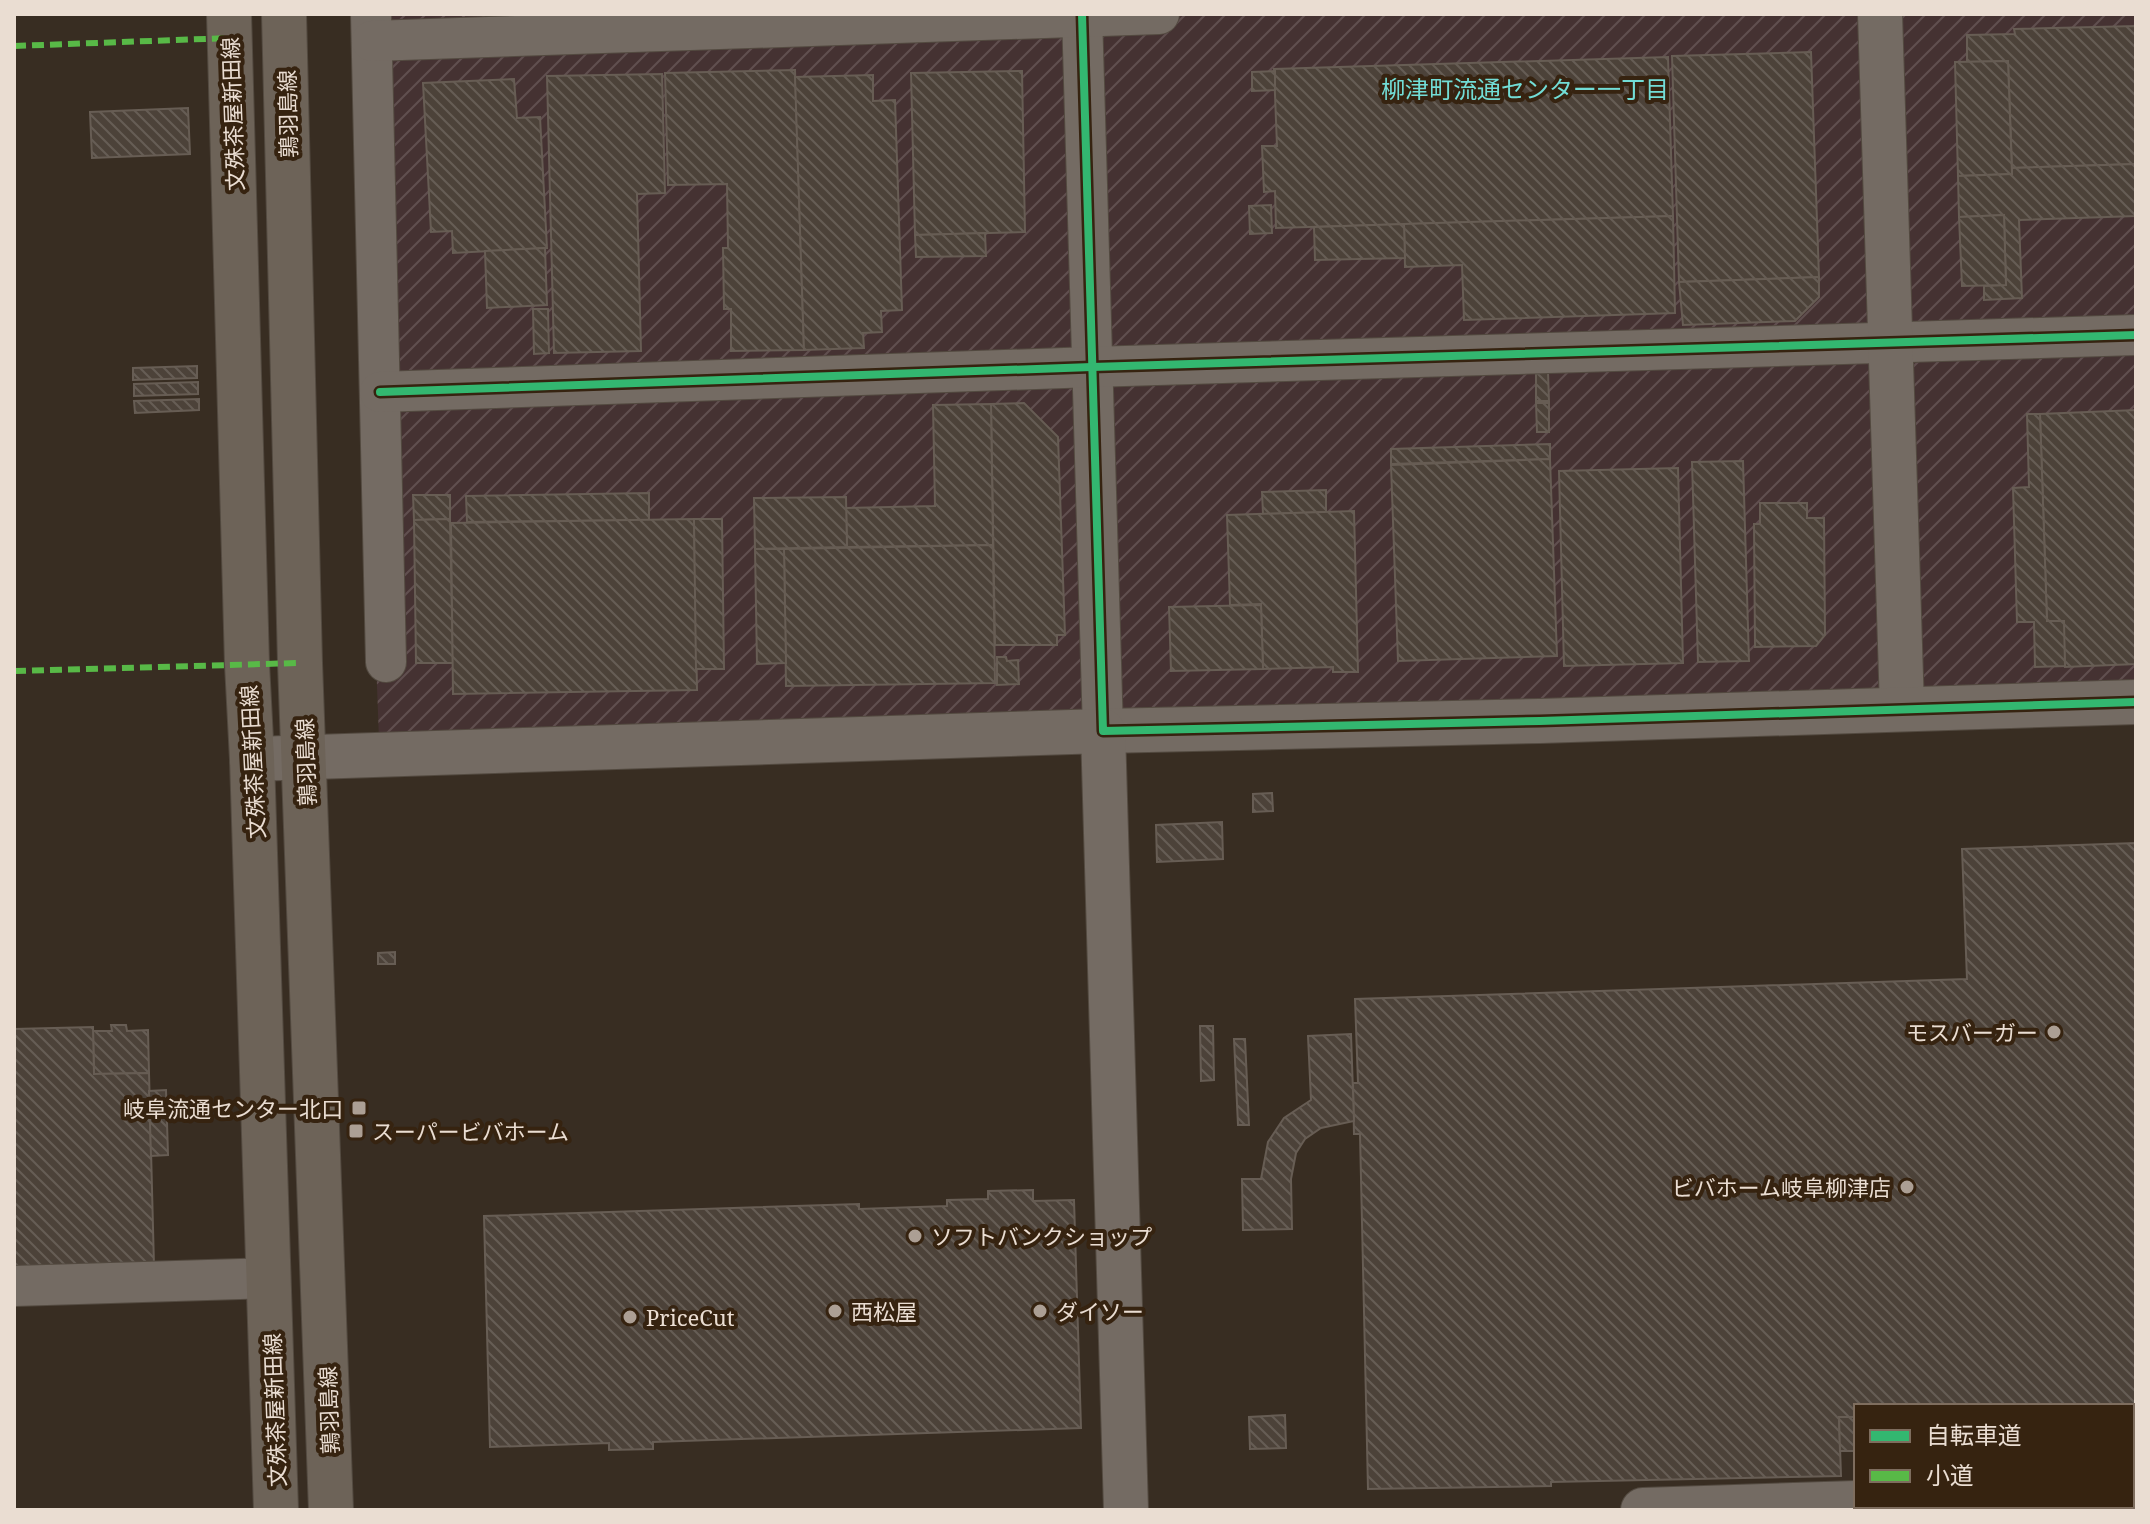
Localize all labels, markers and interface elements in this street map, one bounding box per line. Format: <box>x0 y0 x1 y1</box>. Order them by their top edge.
street label: 文殊茶屋新田線 <box>214 37 250 191</box>
street label: 鶉羽島線 <box>271 70 303 158</box>
district label: 柳津町流通センター一丁目 <box>1381 72 1669 105</box>
street label: 文殊茶屋新田線 <box>233 684 271 840</box>
street label: 鶉羽島線 <box>288 717 322 807</box>
place label: モスバーガー <box>1906 1017 2038 1047</box>
marker: モスバーガー <box>2045 1023 2063 1041</box>
place label: 岐阜流通センター北口 <box>123 1093 343 1123</box>
marker: 岐阜流通センター北口 <box>350 1099 368 1117</box>
place label: スーパービバホーム <box>372 1116 569 1146</box>
marker: スーパービバホーム <box>347 1122 365 1140</box>
place label: ビバホーム岐阜柳津店 <box>1672 1172 1891 1202</box>
marker: ビバホーム岐阜柳津店 <box>1898 1178 1916 1196</box>
place label: ソフトバンクショップ <box>931 1221 1152 1251</box>
marker: ソフトバンクショップ <box>906 1227 924 1245</box>
place label: 西松屋 <box>851 1296 917 1326</box>
place label: ダイソー <box>1056 1296 1144 1326</box>
place label: PriceCut <box>646 1302 735 1332</box>
marker: 西松屋 <box>826 1302 844 1320</box>
marker: ダイソー <box>1031 1302 1049 1320</box>
marker: PriceCut <box>621 1308 639 1326</box>
street label: 文殊茶屋新田線 <box>256 1333 292 1487</box>
street label: 鶉羽島線 <box>311 1365 345 1455</box>
legend <box>1854 1404 2134 1508</box>
text: 自転車道 <box>1926 1418 2022 1451</box>
text: 小道 <box>1926 1458 1974 1491</box>

